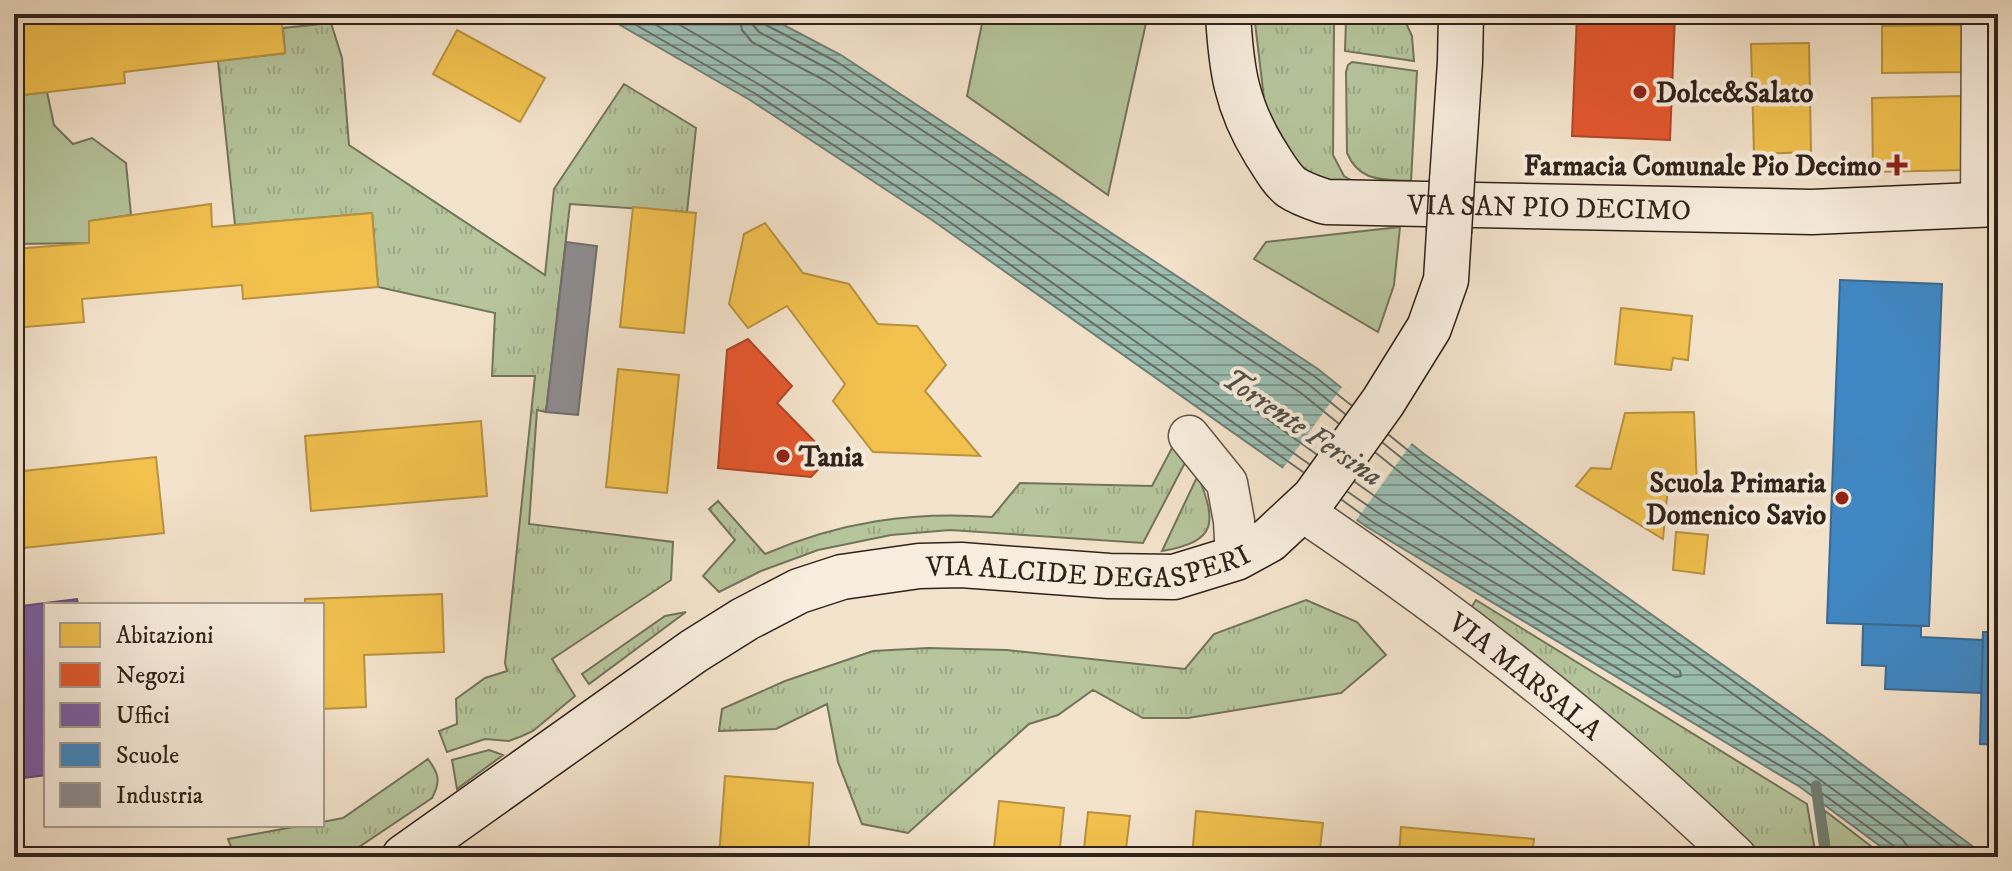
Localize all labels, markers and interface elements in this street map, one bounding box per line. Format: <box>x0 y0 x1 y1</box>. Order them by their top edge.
place label: Dolce&Salato <box>1656 76 1814 111</box>
marker: Dolce&Salato <box>1631 83 1649 101</box>
place label: Farmacia Comunale Pio Decimo <box>1524 149 1881 184</box>
marker: Farmacia Comunale Pio Decimo <box>1888 156 1906 174</box>
street label: VIA SAN PIO DECIMO <box>1406 188 1691 229</box>
water label: Torrente Fersina <box>1215 361 1389 495</box>
place label: Tania <box>798 440 864 475</box>
marker: Tania <box>774 447 792 465</box>
place label: Scuola Primaria Domenico Savio <box>1646 466 1827 533</box>
marker: Scuola Primaria Domenico Savio <box>1833 489 1851 507</box>
street label: VIA ALCIDE DEGASPERI <box>925 538 1257 596</box>
legend <box>44 603 324 827</box>
street label: VIA MARSALA <box>1441 605 1610 749</box>
text: Abitazioni <box>116 621 214 651</box>
text: Negozi <box>116 661 185 691</box>
text: Uffici <box>116 701 170 731</box>
text: Scuole <box>116 741 179 771</box>
text: Industria <box>116 781 204 811</box>

